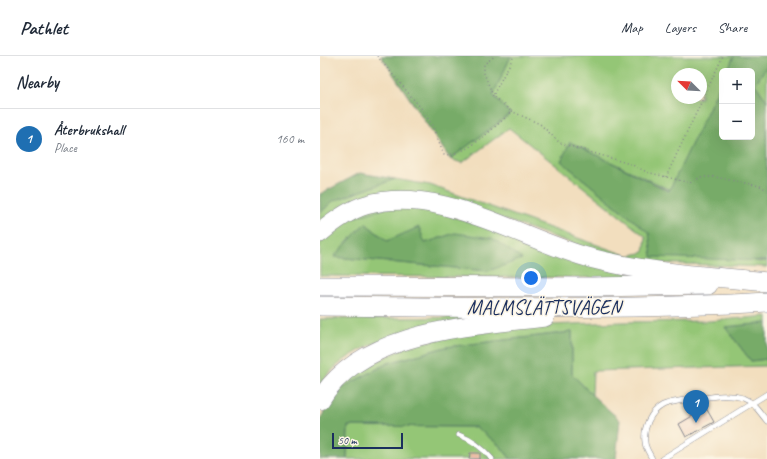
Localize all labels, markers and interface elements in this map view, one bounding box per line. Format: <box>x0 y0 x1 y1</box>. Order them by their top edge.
text: Pathlet <box>20 16 68 40</box>
text: Map <box>621 19 643 36</box>
text: Layers <box>665 19 696 36</box>
text: Share <box>718 19 747 36</box>
north arrow <box>671 68 707 104</box>
map controls <box>719 68 755 140</box>
button: + <box>719 68 755 104</box>
text: Nearby <box>16 72 59 93</box>
button: − <box>719 104 755 140</box>
text: Återbrukshall <box>54 121 124 140</box>
text: 1 <box>26 131 32 147</box>
text: 160 m <box>276 131 304 147</box>
text: Place <box>54 140 77 156</box>
your location <box>521 268 541 288</box>
street label: MALMSLÄTTSVÄGEN <box>467 295 624 320</box>
pin: 1 <box>683 390 709 423</box>
scale bar <box>332 431 403 450</box>
text: 50 m <box>338 433 357 447</box>

